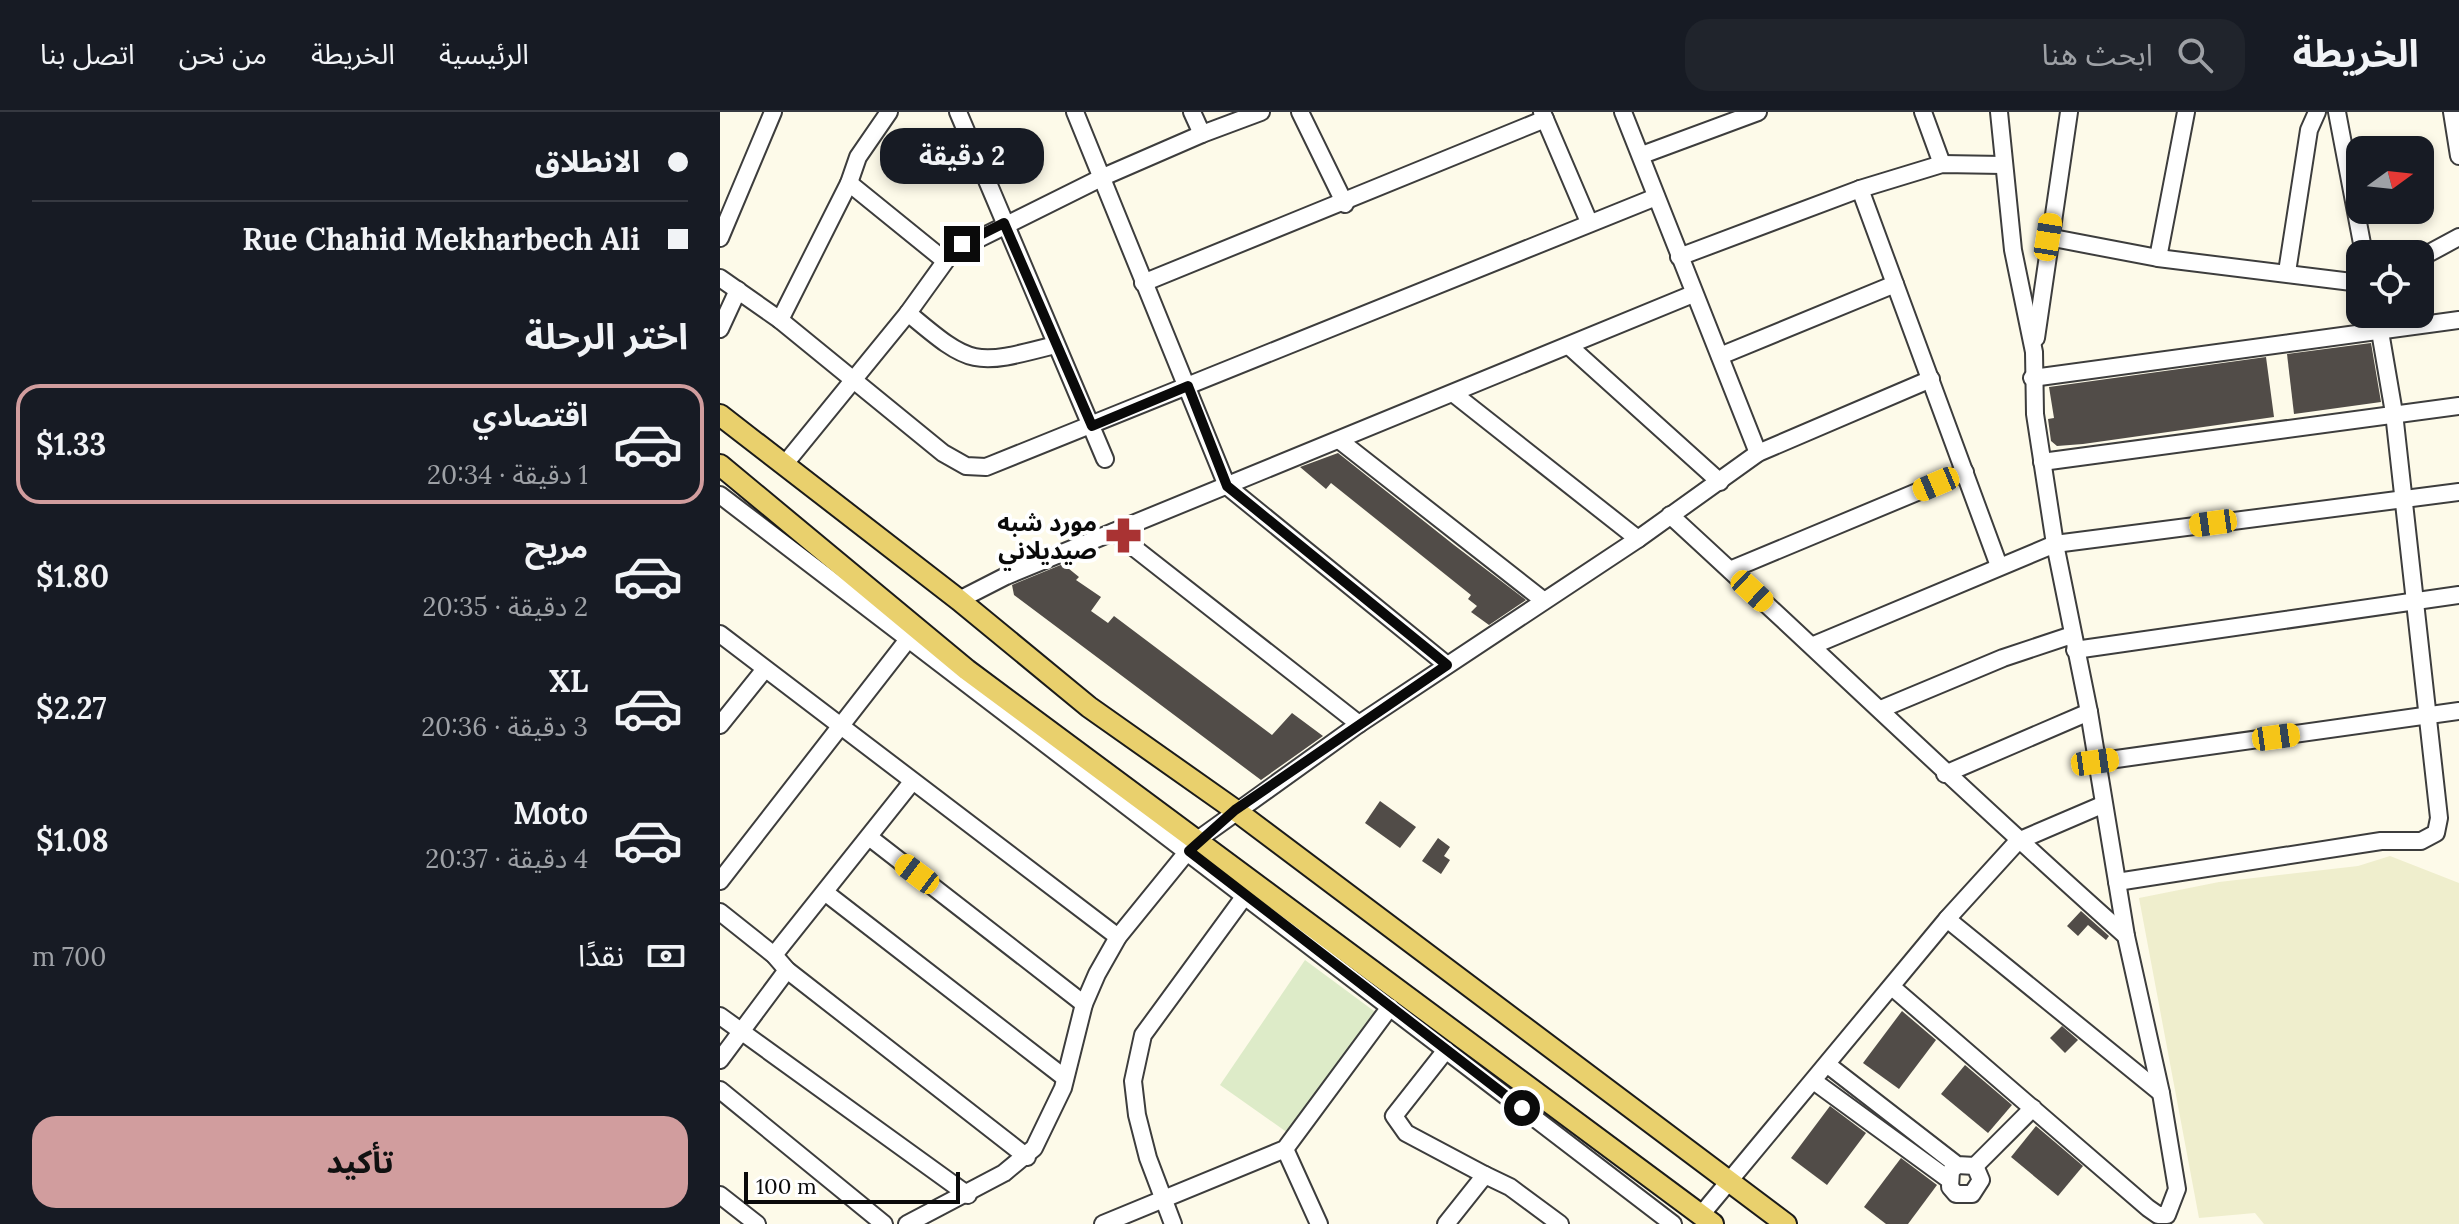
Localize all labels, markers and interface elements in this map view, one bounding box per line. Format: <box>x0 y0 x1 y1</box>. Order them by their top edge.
search box <box>1685 19 2245 91</box>
text: الخريطة <box>2293 29 2419 77</box>
icon: search <box>2173 33 2217 77</box>
text: ابحث هنا <box>2042 35 2153 73</box>
text: اتصل بنا <box>40 36 135 72</box>
text: من نحن <box>179 36 267 72</box>
text: الخريطة <box>311 36 395 72</box>
text: الرئيسية <box>439 36 529 72</box>
callout: 2 دقيقة <box>880 128 1044 184</box>
north arrow <box>2346 136 2434 224</box>
map controls <box>2346 136 2434 328</box>
text: 2 دقيقة <box>919 139 1005 172</box>
text: الانطلاق <box>535 142 640 180</box>
car <box>2032 211 2064 263</box>
text: Rue Chahid Mekharbech Ali <box>242 220 640 258</box>
route end <box>944 226 980 262</box>
button: locate <box>2346 240 2434 328</box>
text: اختر الرحلة <box>525 313 688 359</box>
text: اقتصادي <box>473 396 588 434</box>
icon: car <box>612 408 684 480</box>
text: $1.33 <box>36 425 106 463</box>
text: 1 دقيقة · 20:34 <box>427 458 588 491</box>
car <box>1909 464 1963 504</box>
place label: مورد شبه صيديلاني <box>997 507 1097 570</box>
car <box>2188 508 2238 538</box>
pharmacy icon: مورد شبه صيديلاني <box>1104 517 1142 555</box>
text: مريح <box>525 528 588 566</box>
icon: car <box>612 540 684 612</box>
text: $1.80 <box>36 557 109 595</box>
car <box>1726 566 1778 616</box>
text: 2 دقيقة · 20:35 <box>423 590 588 623</box>
text: XL <box>549 662 588 700</box>
icon: car <box>612 672 684 744</box>
text: $2.27 <box>36 689 107 727</box>
text: 3 دقيقة · 20:36 <box>421 710 588 743</box>
car <box>2251 722 2301 752</box>
car <box>2070 747 2120 777</box>
text: Moto <box>513 794 588 832</box>
icon: car <box>612 804 684 876</box>
text: $1.08 <box>36 821 109 859</box>
text: 4 دقيقة · 20:37 <box>425 842 588 875</box>
car <box>891 850 943 898</box>
icon: cash <box>644 934 688 978</box>
text: نقدًا <box>578 936 624 974</box>
text: 700 m <box>32 940 106 973</box>
route start <box>1504 1090 1540 1126</box>
button: تأكيد <box>32 1116 688 1208</box>
scale bar <box>744 1168 960 1204</box>
text: 100 m <box>756 1172 817 1200</box>

